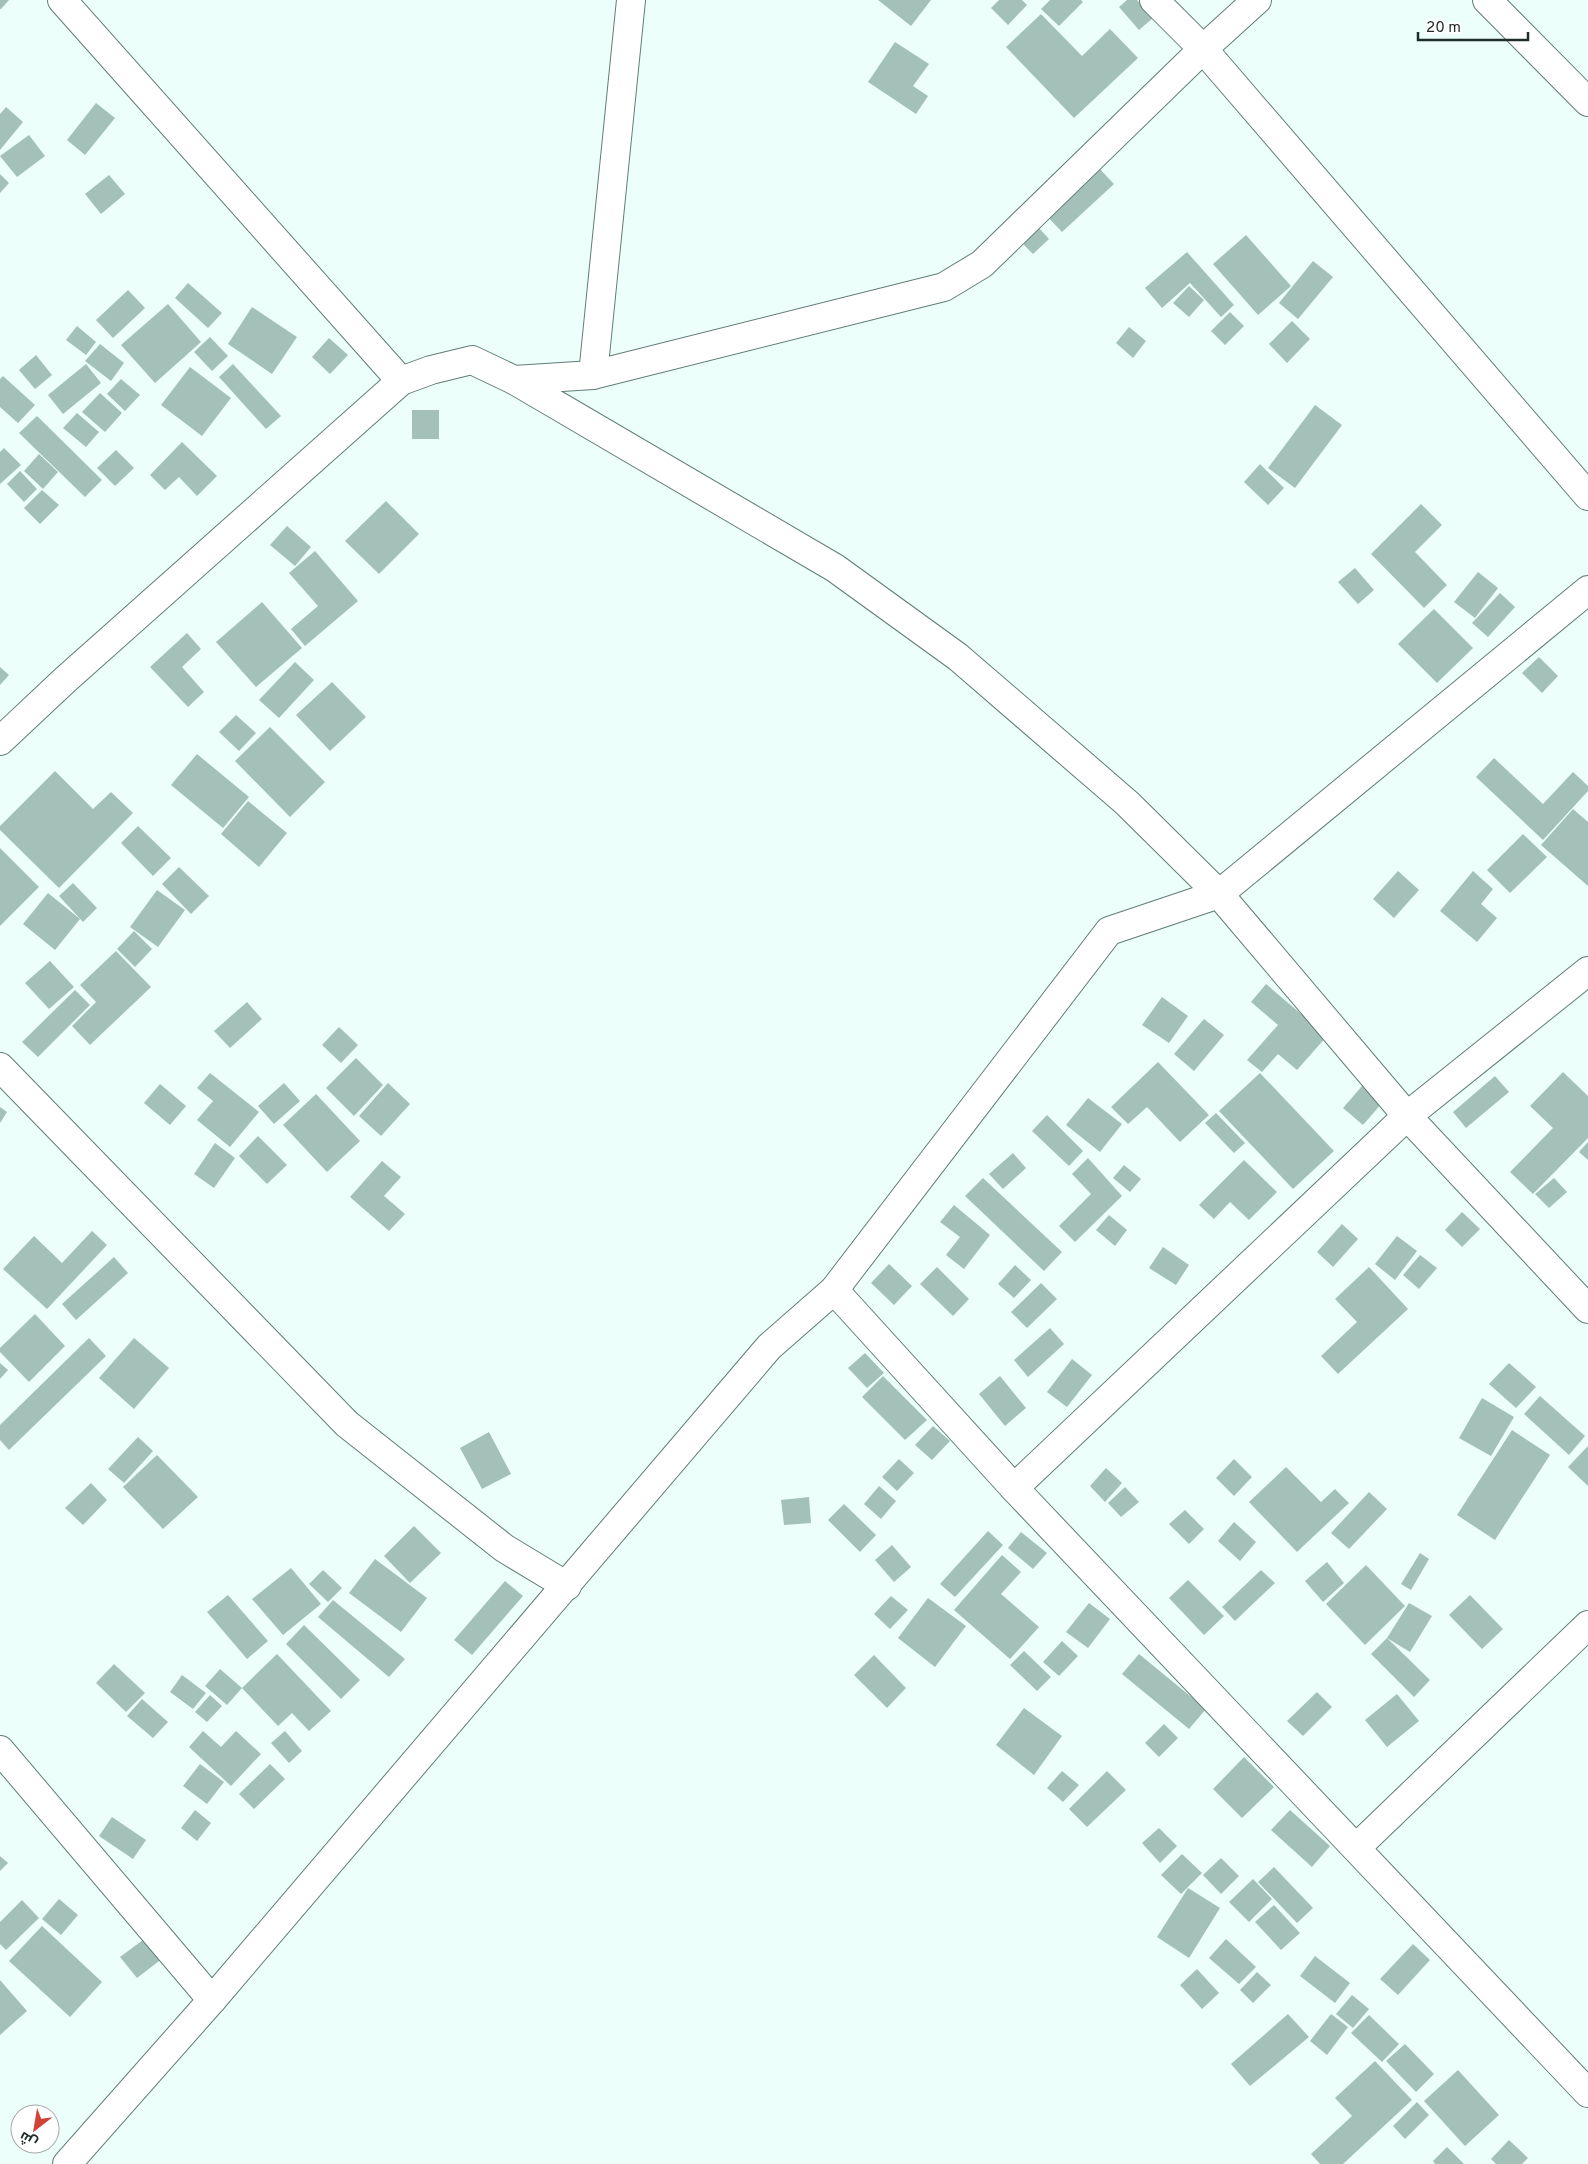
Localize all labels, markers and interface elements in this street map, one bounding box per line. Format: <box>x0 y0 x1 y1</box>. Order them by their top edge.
scale bar <box>1418 10 1528 42</box>
text: 20 m <box>1426 19 1461 38</box>
north arrow <box>10 2104 60 2154</box>
text: ش <box>16 2127 41 2152</box>

